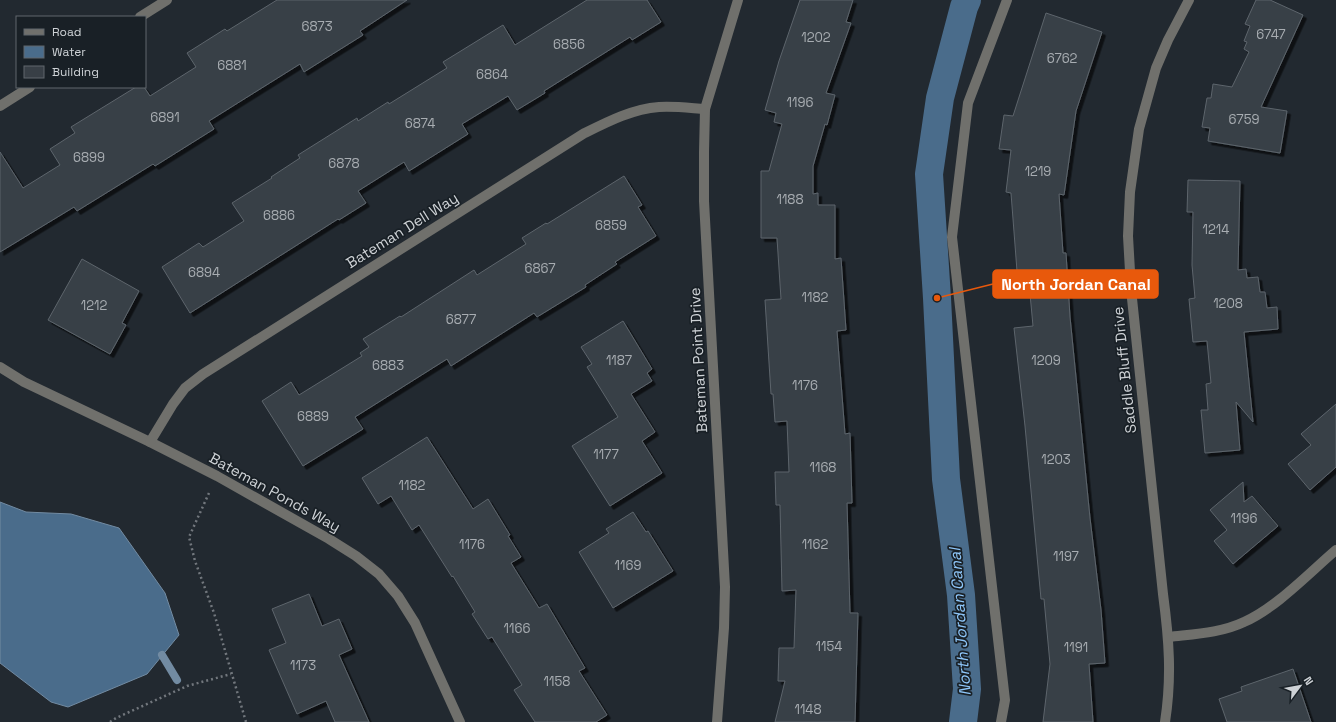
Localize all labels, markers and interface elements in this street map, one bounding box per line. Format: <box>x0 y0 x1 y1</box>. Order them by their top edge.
legend <box>16 16 146 88</box>
house number: 6873 <box>301 18 333 35</box>
text: Road <box>52 24 81 40</box>
house number: 6747 <box>1256 26 1286 43</box>
house number: 1202 <box>801 29 831 46</box>
house number: 6856 <box>553 36 585 53</box>
text: Water <box>52 44 86 60</box>
house number: 6762 <box>1047 50 1078 67</box>
house number: 6881 <box>217 57 247 74</box>
text: Building <box>52 64 99 80</box>
house number: 6864 <box>476 66 508 83</box>
house number: 1196 <box>787 94 813 111</box>
house number: 6891 <box>150 109 180 126</box>
house number: 6759 <box>1229 111 1259 128</box>
house number: 6874 <box>405 115 435 132</box>
house number: 6899 <box>73 149 105 166</box>
house number: 6878 <box>328 155 360 172</box>
house number: 1219 <box>1025 163 1051 180</box>
street label: Bateman Dell Way <box>342 188 462 272</box>
house number: 1188 <box>776 191 804 208</box>
house number: 6886 <box>263 207 295 224</box>
house number: 6859 <box>595 217 627 234</box>
house number: 1214 <box>1203 221 1229 238</box>
house number: 6867 <box>524 260 556 277</box>
house number: 6894 <box>188 264 220 281</box>
callout: North Jordan Canal <box>993 270 1158 298</box>
text: North Jordan Canal <box>1001 274 1151 295</box>
street label: Bateman Point Drive <box>685 287 711 433</box>
house number: 1182 <box>802 289 829 306</box>
house number: 1208 <box>1213 295 1243 312</box>
house number: 1212 <box>81 297 107 314</box>
street label: Saddle Bluff Drive <box>1108 306 1140 434</box>
house number: 6877 <box>446 311 476 328</box>
house number: 1187 <box>606 352 632 369</box>
house number: 1209 <box>1031 352 1061 369</box>
house number: 6883 <box>372 357 404 374</box>
house number: 1176 <box>792 377 818 394</box>
house number: 6889 <box>297 408 329 425</box>
house number: 1177 <box>593 446 619 463</box>
street label: Bateman Ponds Way <box>206 448 344 536</box>
house number: 1203 <box>1041 451 1071 468</box>
house number: 1168 <box>810 459 836 476</box>
house number: 1182 <box>399 477 426 494</box>
house number: 1196 <box>1231 510 1257 527</box>
house number: 1176 <box>459 536 485 553</box>
house number: 1162 <box>802 536 828 553</box>
water label: North Jordan Canal <box>944 545 976 697</box>
house number: 1197 <box>1053 548 1079 565</box>
house number: 1169 <box>615 557 641 574</box>
house number: 1166 <box>504 620 530 637</box>
house number: 1154 <box>816 638 842 655</box>
house number: 1191 <box>1064 639 1088 656</box>
house number: 1173 <box>290 657 316 674</box>
north arrow <box>1280 666 1320 706</box>
house number: 1158 <box>544 673 570 690</box>
text: N <box>1301 674 1316 688</box>
house number: 1148 <box>794 701 822 718</box>

